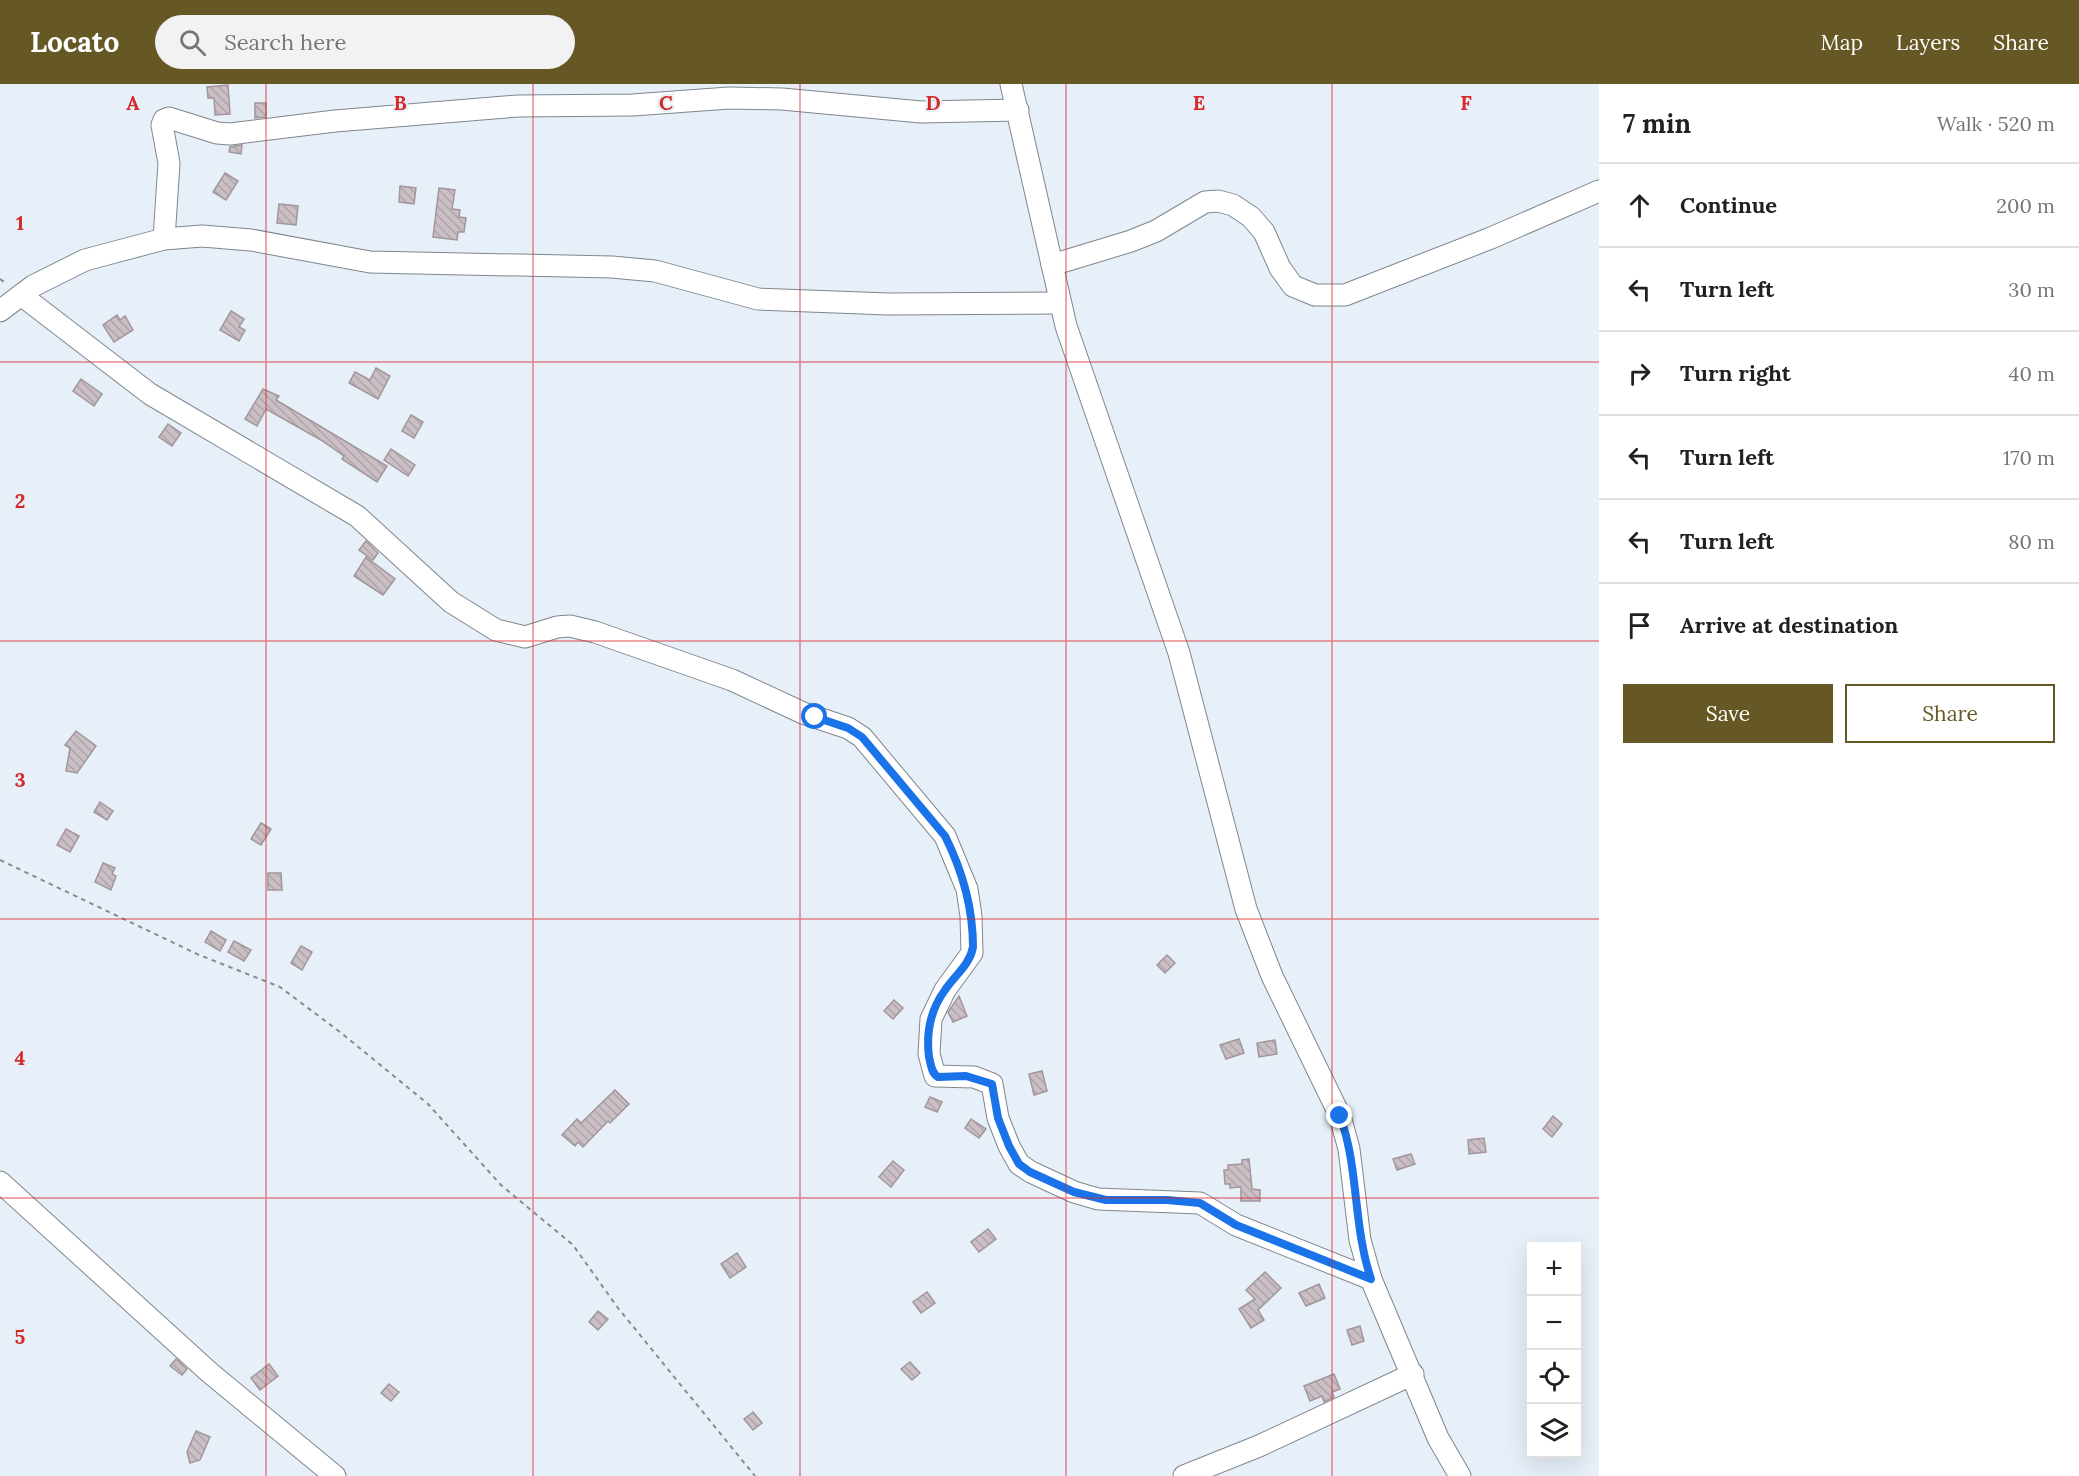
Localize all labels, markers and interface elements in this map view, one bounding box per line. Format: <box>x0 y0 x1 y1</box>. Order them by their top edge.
search box <box>155 15 575 69</box>
text: Locato <box>30 24 119 60</box>
icon: search <box>176 26 209 59</box>
text: Search here <box>224 28 346 56</box>
text: Map <box>1820 29 1863 56</box>
text: Layers <box>1896 29 1960 56</box>
text: Share <box>1993 29 2049 56</box>
text: A <box>126 90 140 115</box>
text: B <box>393 90 407 115</box>
text: C <box>659 90 673 115</box>
text: D <box>925 90 941 115</box>
text: E <box>1193 90 1205 115</box>
text: F <box>1460 90 1472 115</box>
text: 7 min <box>1623 107 1691 140</box>
text: Walk · 520 m <box>1937 111 2055 136</box>
icon: ahead <box>1623 189 1656 222</box>
text: Continue <box>1680 191 1777 219</box>
text: 200 m <box>1996 193 2055 218</box>
text: 1 <box>16 210 24 235</box>
icon: left <box>1623 273 1656 306</box>
text: Turn left <box>1680 275 1774 303</box>
text: 30 m <box>2008 277 2055 302</box>
icon: right <box>1623 357 1656 390</box>
text: Turn right <box>1680 359 1791 387</box>
text: 40 m <box>2009 361 2055 386</box>
icon: left <box>1623 441 1656 474</box>
text: Turn left <box>1680 443 1774 471</box>
text: 170 m <box>2003 445 2055 470</box>
text: 2 <box>15 488 25 513</box>
icon: left <box>1623 525 1656 558</box>
text: Turn left <box>1680 527 1774 555</box>
text: 80 m <box>2008 529 2055 554</box>
icon: arrive <box>1623 609 1656 642</box>
text: Arrive at destination <box>1680 611 1898 639</box>
button: Save <box>1623 684 1833 743</box>
button: Share <box>1845 684 2055 743</box>
route start <box>801 703 827 729</box>
text: 3 <box>14 767 26 792</box>
text: 4 <box>15 1045 26 1070</box>
route end <box>1326 1102 1352 1128</box>
map controls <box>1527 1242 1581 1458</box>
button: + <box>1527 1242 1581 1296</box>
button: − <box>1527 1296 1581 1350</box>
text: 5 <box>15 1324 26 1349</box>
button: locate <box>1527 1350 1581 1404</box>
button: layers <box>1527 1404 1581 1458</box>

